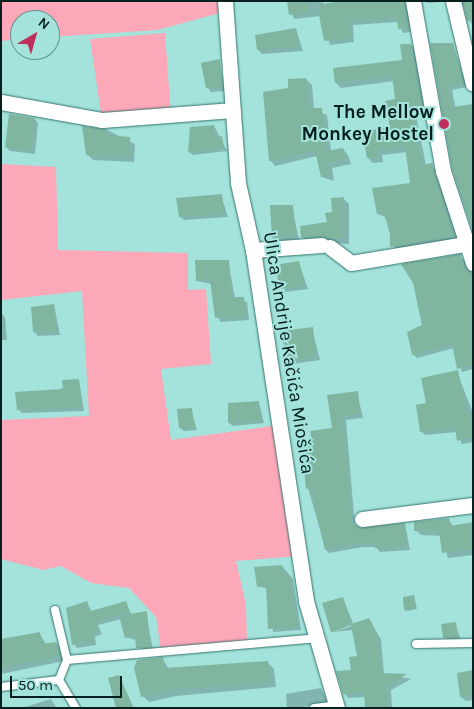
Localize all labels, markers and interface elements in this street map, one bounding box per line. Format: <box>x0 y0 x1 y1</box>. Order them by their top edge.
north arrow <box>10 10 60 60</box>
text: N <box>35 14 53 33</box>
place label: The Mellow Monkey Hostel <box>302 102 434 146</box>
marker: The Mellow Monkey Hostel <box>438 118 450 130</box>
street label: Ulica Andrije Kačića Miošića <box>258 230 318 476</box>
scale bar <box>12 666 125 698</box>
text: 50 m <box>18 676 53 694</box>

